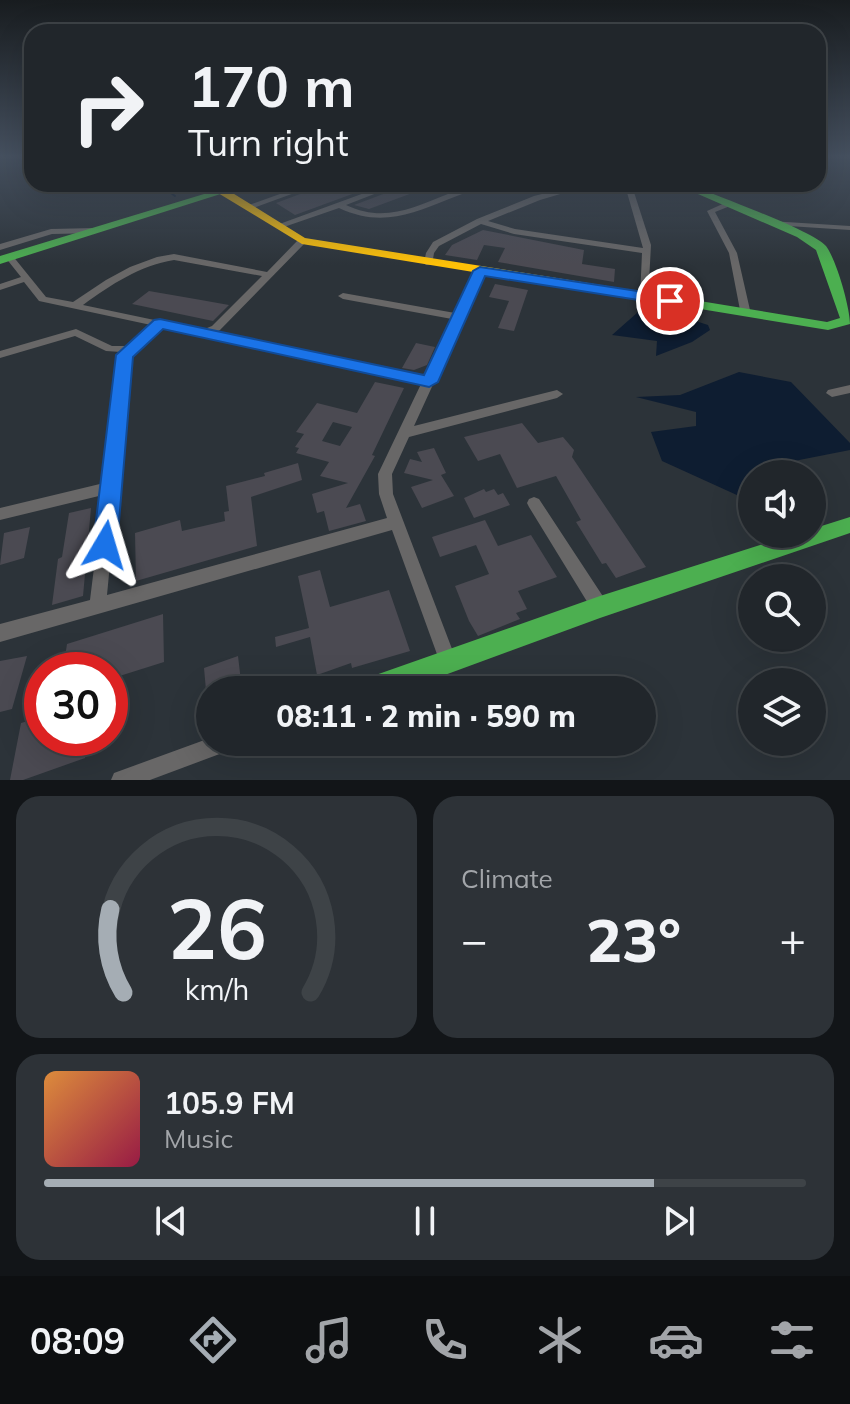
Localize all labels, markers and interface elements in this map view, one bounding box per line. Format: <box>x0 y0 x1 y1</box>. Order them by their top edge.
text: 170 m <box>188 51 355 121</box>
icon: right <box>56 56 160 160</box>
text: Turn right <box>188 120 349 165</box>
pin <box>636 267 704 335</box>
icon: arrive <box>648 279 692 323</box>
map controls <box>738 460 826 756</box>
button: sound <box>738 460 826 548</box>
position arrow <box>63 503 147 587</box>
button: search <box>738 564 826 652</box>
speed limit sign: 30 <box>24 652 128 756</box>
button: layers <box>738 668 826 756</box>
text: 08:11 · 2 min · 590 m <box>276 697 576 735</box>
text: Climate <box>461 862 553 895</box>
text: 26 <box>167 875 266 980</box>
text: 23° <box>586 902 681 977</box>
text: − <box>461 912 487 967</box>
text: + <box>780 912 806 967</box>
text: km/h <box>184 971 249 1007</box>
text: 105.9 FM <box>164 1084 295 1122</box>
text: Music <box>164 1122 233 1155</box>
icon: previous <box>149 1199 193 1243</box>
icon: pause <box>403 1199 447 1243</box>
icon: next <box>657 1199 701 1243</box>
icon: directions <box>185 1312 241 1368</box>
icon: music <box>301 1312 357 1368</box>
icon: phone <box>417 1312 473 1368</box>
icon: climate <box>532 1312 588 1368</box>
icon: car <box>648 1312 704 1368</box>
icon: filters <box>764 1312 820 1368</box>
text: 08:09 <box>30 1318 125 1363</box>

